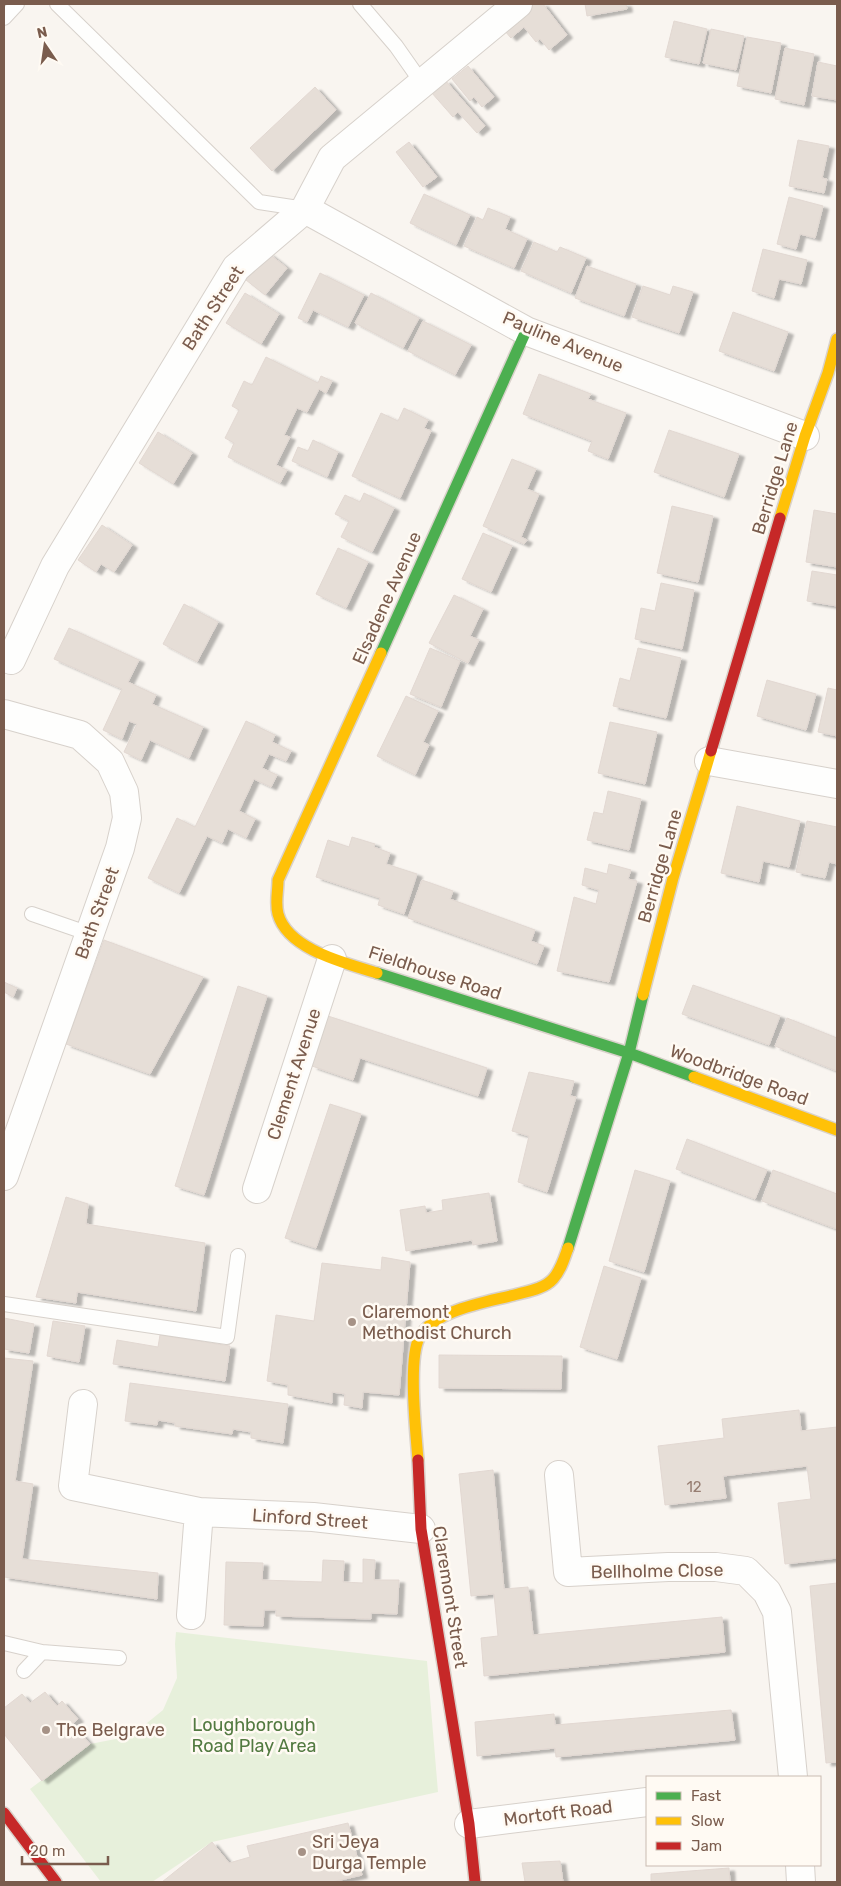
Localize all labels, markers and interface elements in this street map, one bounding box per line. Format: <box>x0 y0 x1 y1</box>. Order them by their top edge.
north arrow <box>20 20 70 70</box>
text: N <box>35 23 49 42</box>
street label: Bath Street <box>178 262 248 354</box>
street label: Pauline Avenue <box>499 307 627 377</box>
street label: Berridge Lane <box>747 419 803 537</box>
street label: Elsadene Avenue <box>348 528 426 668</box>
street label: Berridge Lane <box>633 807 687 925</box>
street label: Bath Street <box>70 864 124 962</box>
street label: Fieldhouse Road <box>366 941 504 1005</box>
street label: Clement Avenue <box>262 1005 326 1143</box>
street label: Woodbridge Road <box>667 1040 811 1110</box>
place label: Claremont Methodist Church <box>362 1301 512 1344</box>
marker: Claremont Methodist Church <box>346 1316 358 1328</box>
house number: 12 <box>686 1478 702 1496</box>
street label: Linford Street <box>251 1504 369 1534</box>
street label: Claremont Street <box>428 1524 472 1670</box>
street label: Bellholme Close <box>590 1559 724 1583</box>
park label: Loughborough Road Play Area <box>192 1714 316 1757</box>
place label: The Belgrave <box>56 1719 165 1741</box>
marker: The Belgrave <box>40 1724 52 1736</box>
legend <box>646 1776 821 1866</box>
text: Fast <box>691 1787 721 1805</box>
street label: Mortoft Road <box>502 1795 614 1831</box>
text: Slow <box>691 1812 724 1830</box>
place label: Sri Jeya Durga Temple <box>312 1831 427 1874</box>
scale bar <box>22 1834 109 1866</box>
text: Jam <box>691 1837 722 1855</box>
text: 20 m <box>30 1842 65 1860</box>
marker: Sri Jeya Durga Temple <box>296 1846 308 1858</box>

